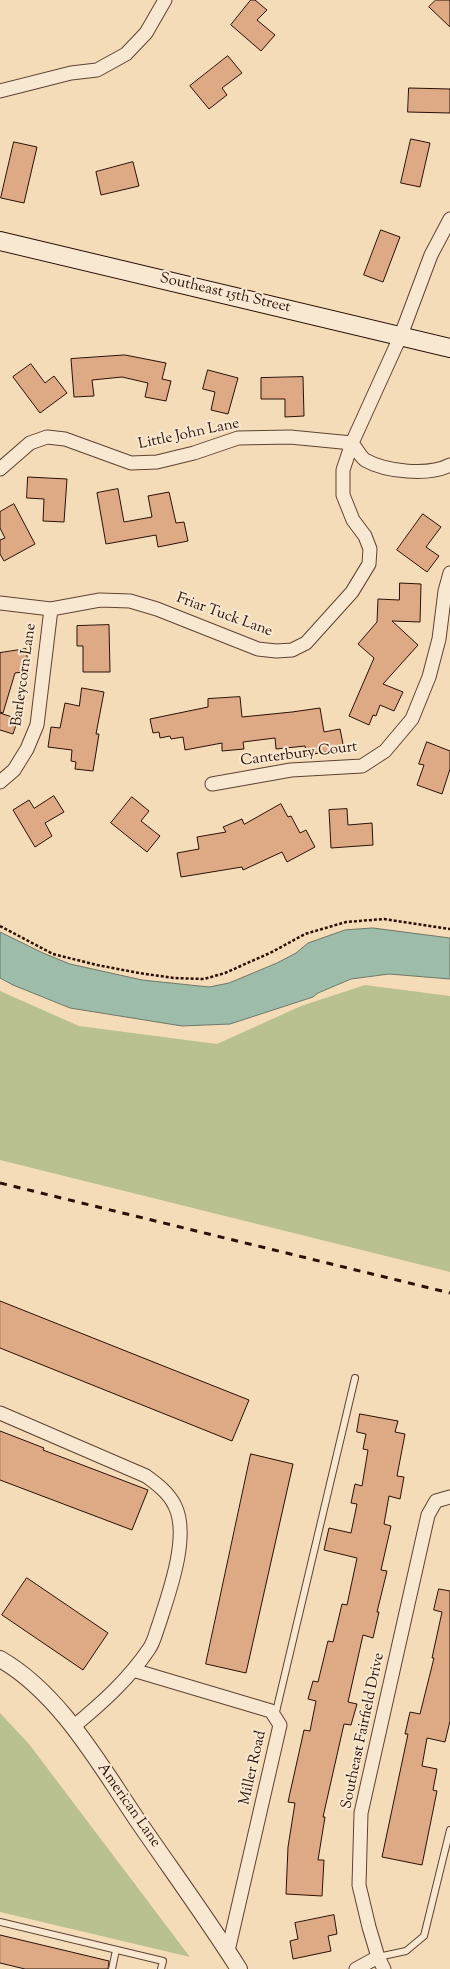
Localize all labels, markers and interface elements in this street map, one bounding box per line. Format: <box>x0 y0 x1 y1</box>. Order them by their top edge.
street label: Southeast 15th Street <box>158 270 292 318</box>
street label: Little John Lane <box>137 416 241 454</box>
street label: Friar Tuck Lane <box>173 590 275 642</box>
street label: Barleycorn Lane <box>9 622 41 728</box>
street label: Canterbury Court <box>240 739 358 771</box>
street label: Southeast Fairfield Drive <box>339 1651 389 1811</box>
street label: Miller Road <box>237 1729 271 1807</box>
street label: American Lane <box>92 1760 164 1852</box>

